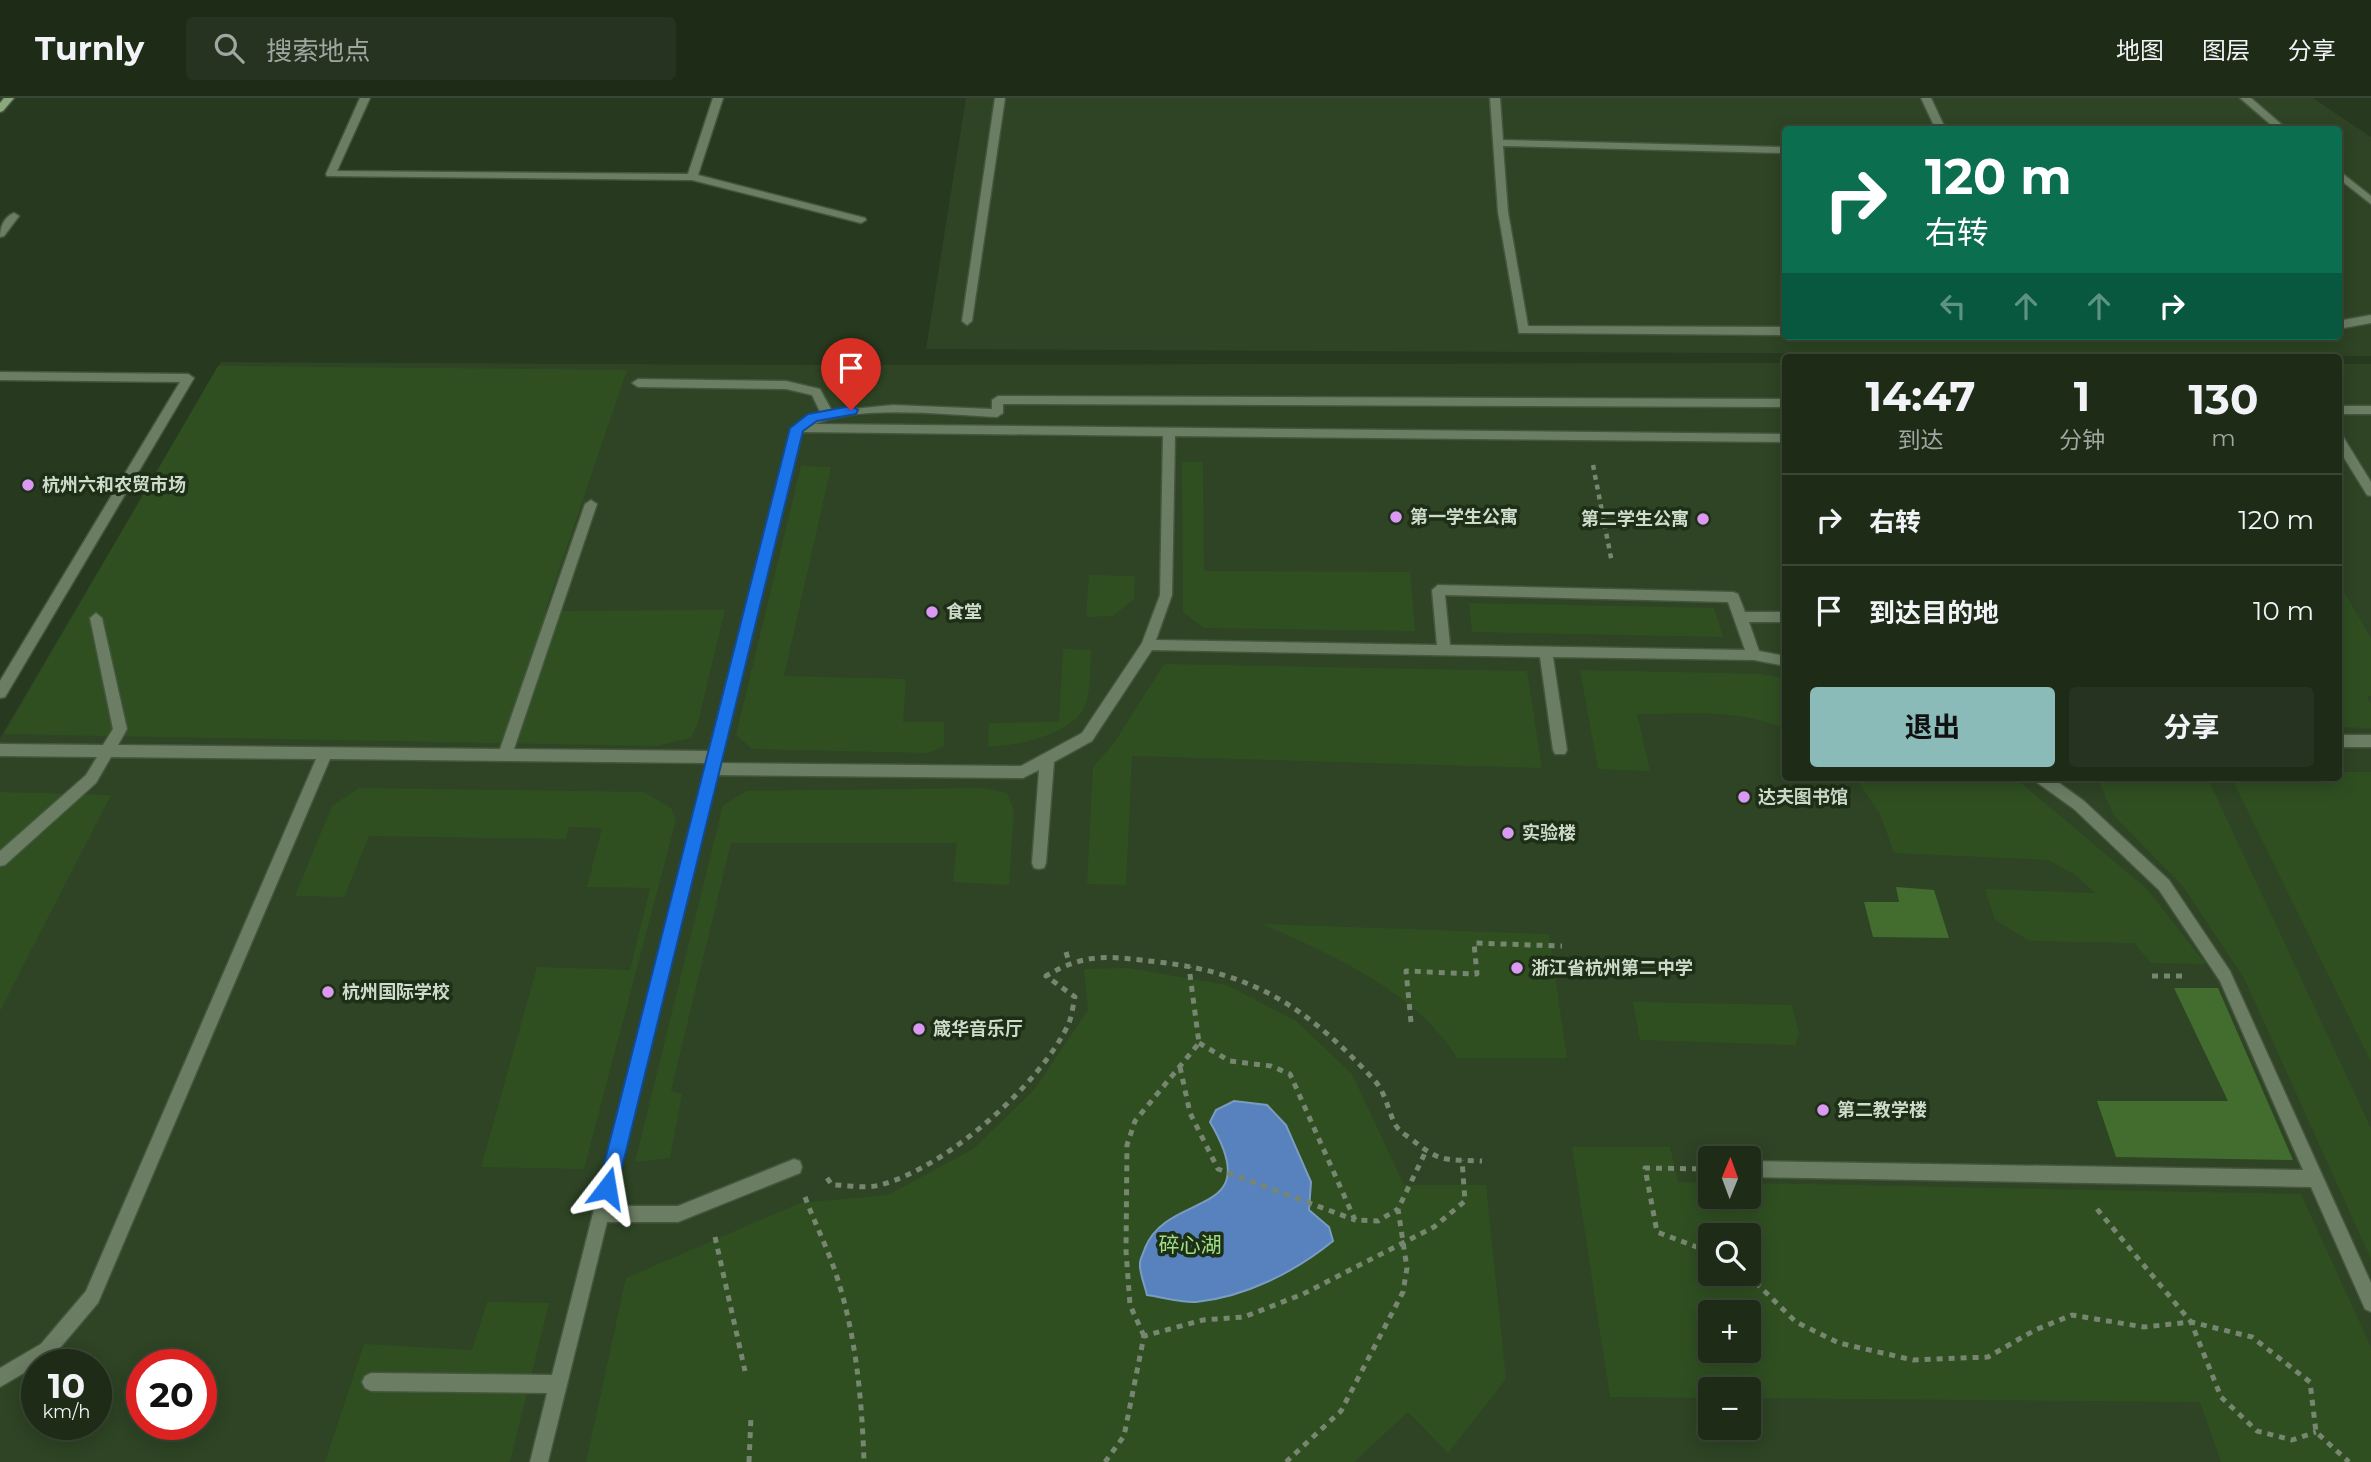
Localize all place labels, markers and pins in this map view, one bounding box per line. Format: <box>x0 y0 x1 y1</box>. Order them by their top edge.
pin <box>821 338 881 410</box>
place label: 杭州六和农贸市场 <box>42 474 186 496</box>
marker: 杭州六和农贸市场 <box>20 477 36 493</box>
place label: 第一学生公寓 <box>1410 506 1518 528</box>
place label: 第二学生公寓 <box>1581 508 1689 530</box>
marker: 第一学生公寓 <box>1388 509 1404 525</box>
marker: 第二学生公寓 <box>1695 511 1711 527</box>
place label: 食堂 <box>946 601 982 623</box>
marker: 食堂 <box>924 604 940 620</box>
place label: 达夫图书馆 <box>1758 786 1848 808</box>
marker: 达夫图书馆 <box>1736 789 1752 805</box>
place label: 实验楼 <box>1522 822 1576 844</box>
marker: 实验楼 <box>1500 825 1516 841</box>
place label: 浙江省杭州第二中学 <box>1531 957 1693 979</box>
marker: 浙江省杭州第二中学 <box>1509 960 1525 976</box>
place label: 杭州国际学校 <box>342 981 450 1003</box>
marker: 杭州国际学校 <box>320 984 336 1000</box>
place label: 箴华音乐厅 <box>933 1018 1023 1040</box>
marker: 箴华音乐厅 <box>911 1021 927 1037</box>
place label: 第二教学楼 <box>1837 1099 1927 1121</box>
marker: 第二教学楼 <box>1815 1102 1831 1118</box>

